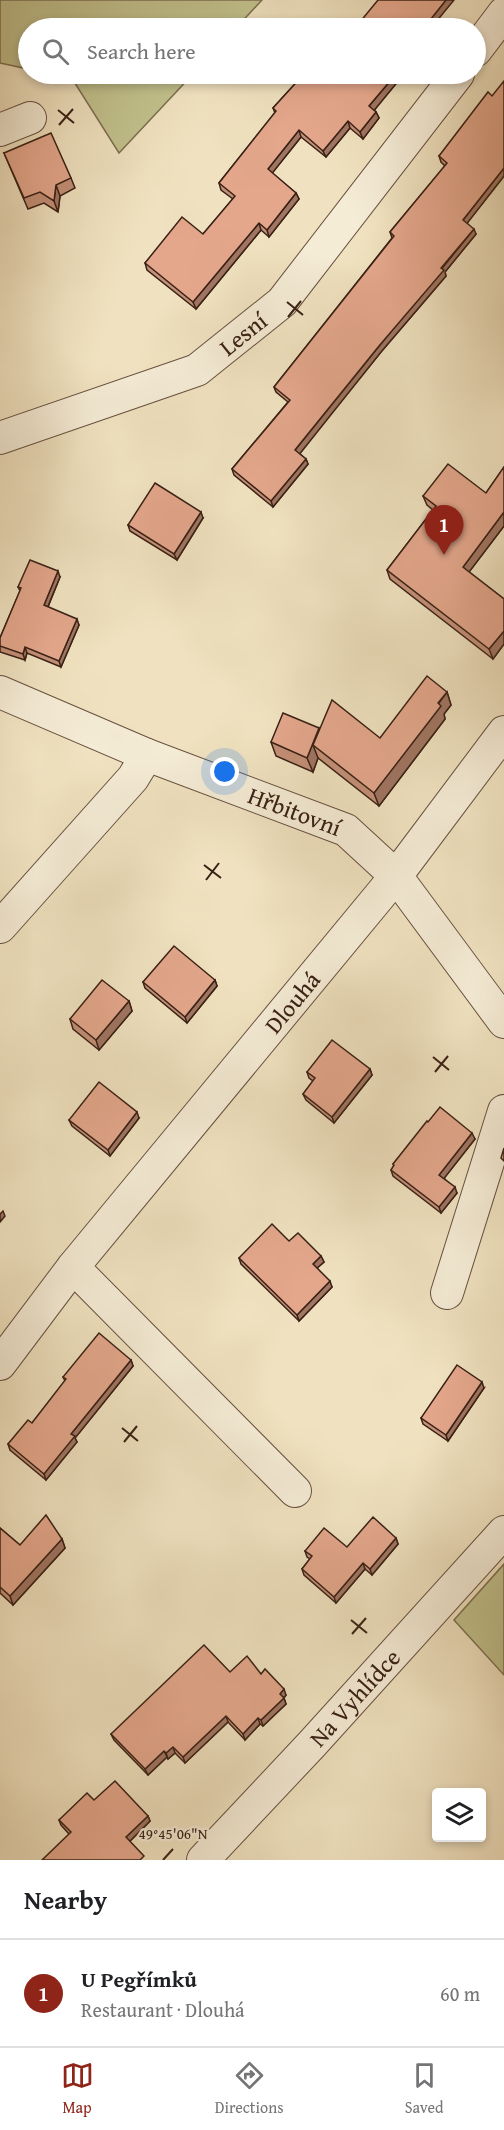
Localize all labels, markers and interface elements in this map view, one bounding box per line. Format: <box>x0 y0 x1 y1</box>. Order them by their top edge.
search box <box>18 18 486 84</box>
icon: search <box>39 35 72 68</box>
text: Search here <box>87 35 196 67</box>
street label: Lesní <box>211 302 275 364</box>
pin: 1 <box>424 506 464 555</box>
your location <box>210 757 239 786</box>
street label: Hřbitovní <box>243 777 348 845</box>
street label: Dlouhá <box>256 963 328 1041</box>
street label: Na Vyhlídce <box>300 1641 408 1754</box>
map controls <box>432 1788 486 1842</box>
button: layers <box>432 1788 486 1842</box>
text: 49°45'06"N <box>139 1823 208 1844</box>
text: Nearby <box>24 1880 107 1919</box>
text: U Pegřímků <box>81 1963 197 1995</box>
text: 1 <box>38 1979 49 2008</box>
text: 60 m <box>440 1979 480 2008</box>
text: Restaurant · Dlouhá <box>81 1995 245 2024</box>
tab: Map <box>61 2059 94 2119</box>
tab: Directions <box>215 2059 284 2119</box>
tab: Saved <box>405 2059 443 2119</box>

